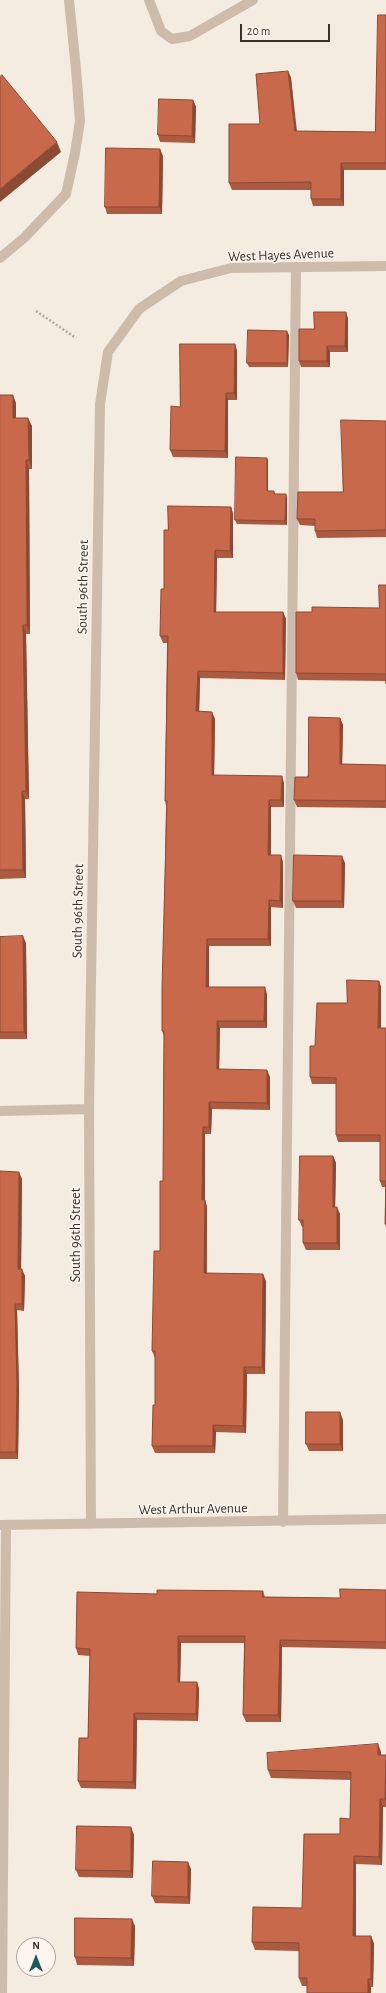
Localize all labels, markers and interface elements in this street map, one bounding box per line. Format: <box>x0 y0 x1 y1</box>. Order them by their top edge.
scale bar <box>242 16 332 42</box>
text: 20 m <box>247 25 270 37</box>
street label: West Hayes Avenue <box>228 245 334 265</box>
street label: South 96th Street <box>74 540 92 634</box>
street label: South 96th Street <box>69 864 87 958</box>
street label: South 96th Street <box>68 1188 84 1282</box>
street label: West Arthur Avenue <box>138 1500 248 1518</box>
north arrow <box>16 1937 56 1977</box>
text: N <box>32 1940 40 1951</box>

